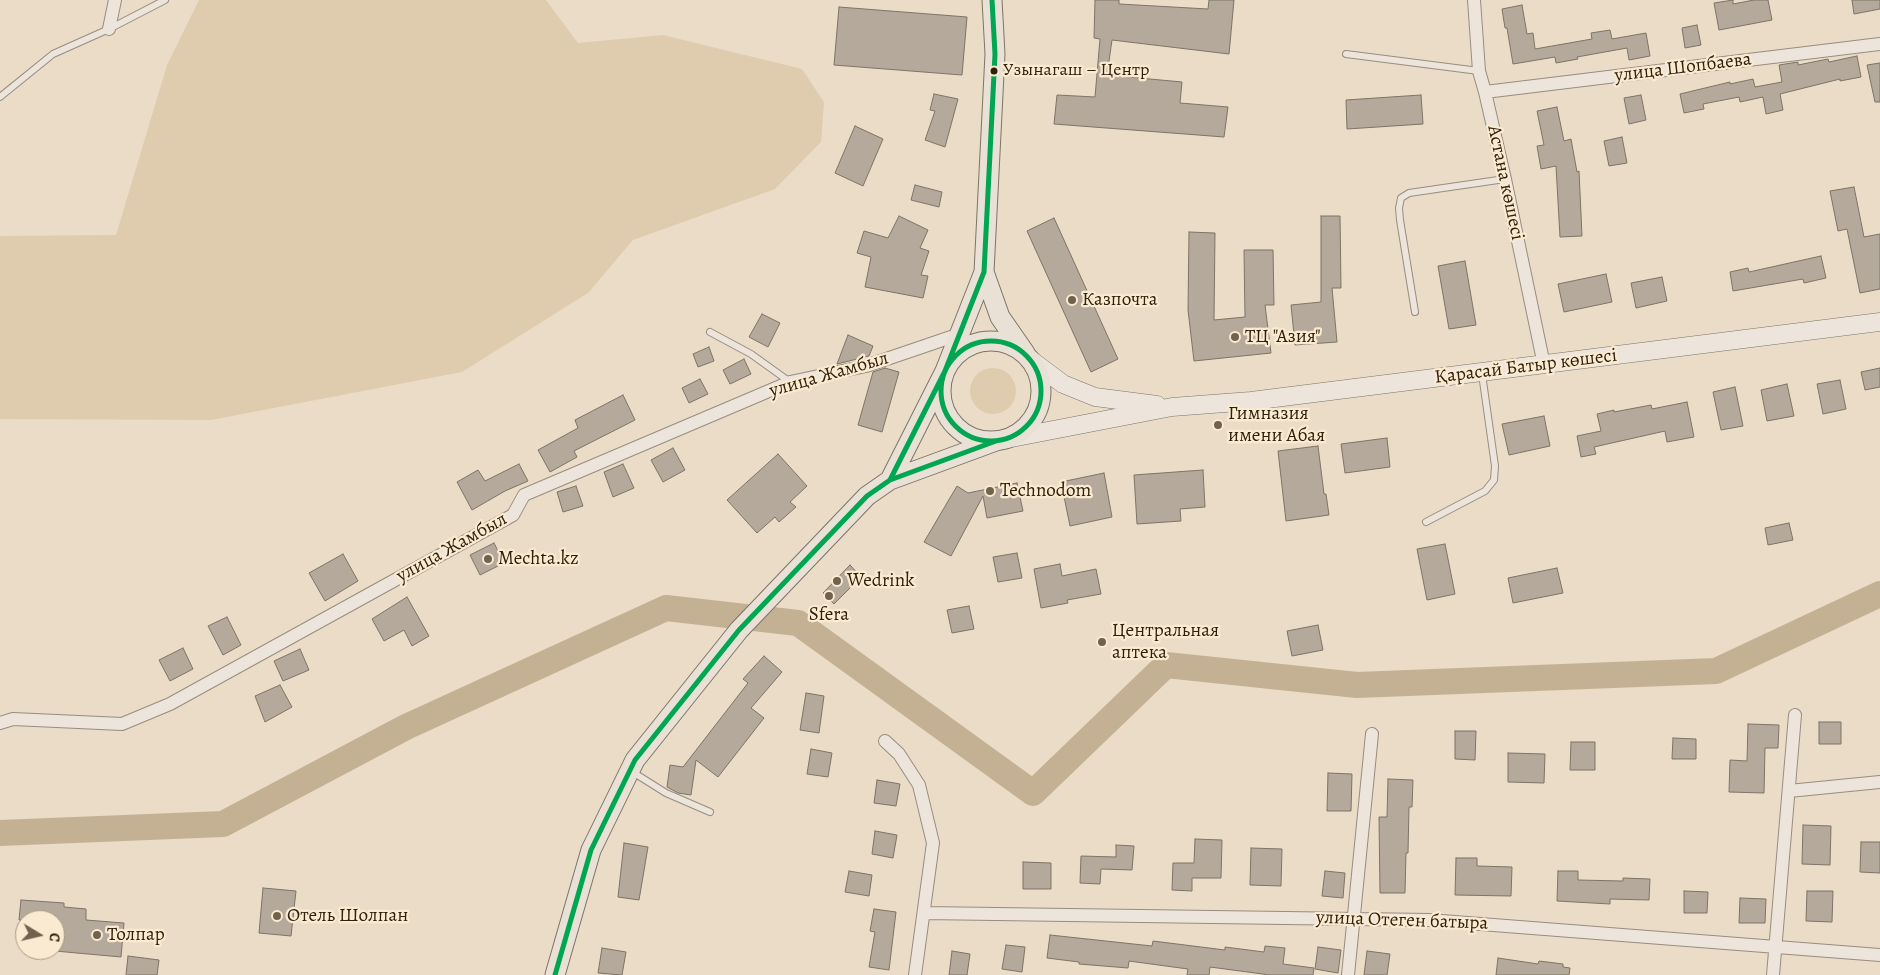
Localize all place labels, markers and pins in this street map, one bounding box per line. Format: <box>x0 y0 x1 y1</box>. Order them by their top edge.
place label: Узынагаш – Центр <box>1003 60 1149 82</box>
marker: Узынагаш – Центр <box>989 66 999 76</box>
place label: Казпочта <box>1082 289 1158 311</box>
marker: Казпочта <box>1066 294 1078 306</box>
place label: ТЦ "Азия" <box>1245 326 1321 348</box>
marker: ТЦ "Азия" <box>1229 331 1241 343</box>
place label: Гимназия имени Абая <box>1228 403 1325 447</box>
marker: Гимназия имени Абая <box>1212 419 1224 431</box>
place label: Technodom <box>1000 480 1091 502</box>
marker: Technodom <box>984 485 996 497</box>
place label: Mechta.kz <box>498 548 579 570</box>
marker: Mechta.kz <box>482 553 494 565</box>
place label: Wedrink <box>847 570 914 592</box>
marker: Wedrink <box>831 575 843 587</box>
marker: Sfera <box>823 590 835 602</box>
place label: Sfera <box>809 604 849 626</box>
place label: Центральная аптека <box>1112 620 1219 664</box>
marker: Центральная аптека <box>1096 636 1108 648</box>
place label: Отель Шолпан <box>287 905 408 927</box>
marker: Отель Шолпан <box>271 910 283 922</box>
place label: Толпар <box>107 924 165 946</box>
marker: Толпар <box>91 929 103 941</box>

